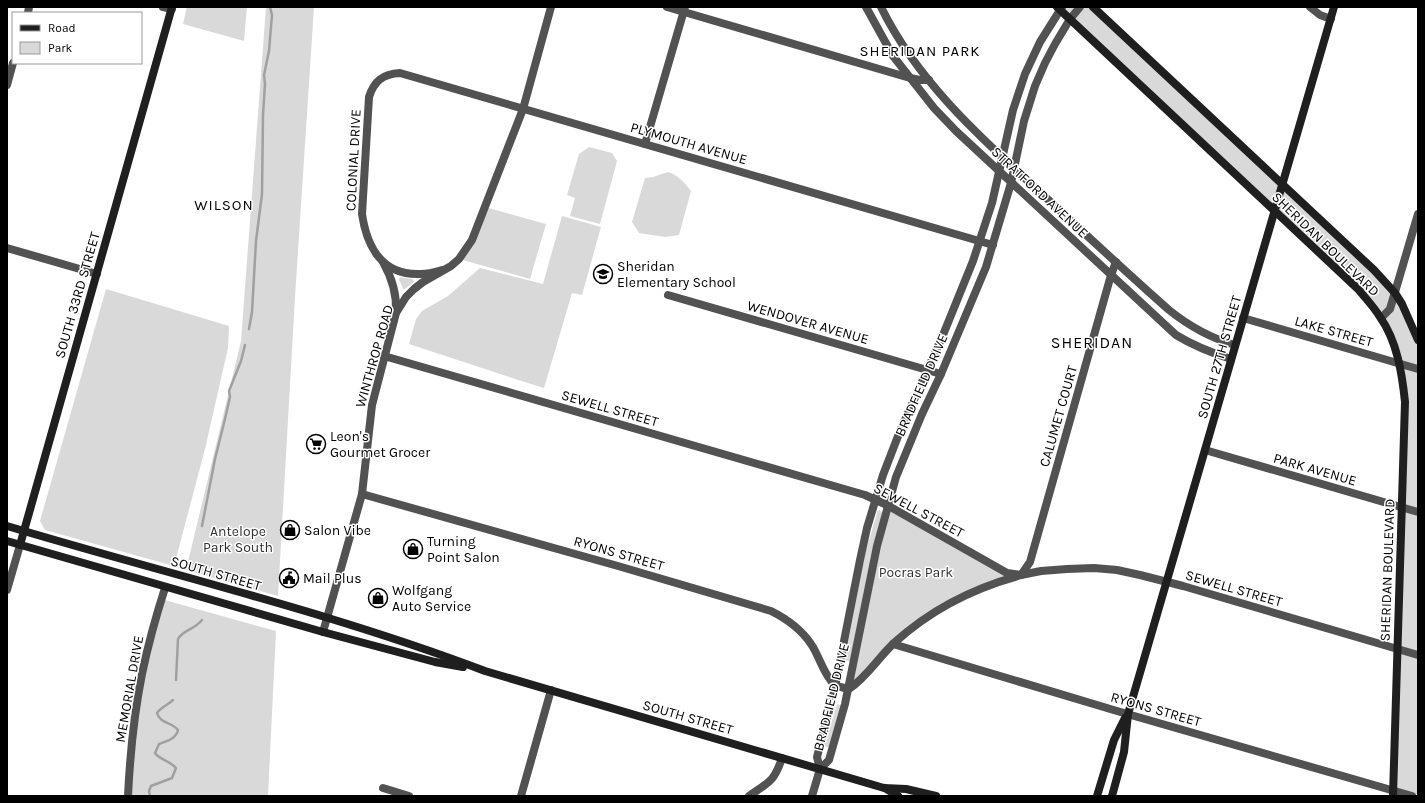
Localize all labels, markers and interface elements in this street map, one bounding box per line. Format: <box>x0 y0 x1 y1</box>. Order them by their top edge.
legend <box>12 12 142 64</box>
text: Road <box>48 21 76 35</box>
text: Park <box>48 41 73 55</box>
district label: SHERIDAN PARK <box>860 42 980 60</box>
street label: COLONIAL DRIVE <box>342 109 365 211</box>
street label: PLYMOUTH AVENUE <box>628 119 749 168</box>
street label: STRATFORD AVENUE <box>988 143 1092 242</box>
street label: SHERIDAN BOULEVARD <box>1268 189 1383 300</box>
district label: WILSON <box>194 196 254 214</box>
street label: SOUTH 33RD STREET <box>51 230 104 360</box>
place label: Sheridan Elementary School <box>617 258 736 291</box>
school or university icon: Sheridan Elementary School <box>592 263 614 285</box>
street label: SOUTH 27TH STREET <box>1194 294 1245 421</box>
street label: WENDOVER AVENUE <box>745 297 871 348</box>
street label: WINTHROP ROAD <box>352 303 397 409</box>
street label: LAKE STREET <box>1293 312 1375 351</box>
street label: BRADFIELD DRIVE <box>891 331 952 439</box>
district label: SHERIDAN <box>1051 333 1133 352</box>
street label: CALUMET COURT <box>1036 363 1081 469</box>
street label: SEWELL STREET <box>559 387 660 430</box>
place label: Leon's Gourmet Grocer <box>330 428 431 461</box>
supermarket icon: Leon's Gourmet Grocer <box>305 433 327 455</box>
street label: PARK AVENUE <box>1271 450 1358 489</box>
street label: SEWELL STREET <box>871 479 967 541</box>
street label: SHERIDAN BOULEVARD <box>1377 498 1398 642</box>
shop icon: Salon Vibe <box>279 519 301 541</box>
place label: Salon Vibe <box>304 522 371 539</box>
park label: Antelope Park South <box>203 523 273 556</box>
street label: RYONS STREET <box>572 532 666 574</box>
place label: Turning Point Salon <box>427 533 500 566</box>
shop icon: Turning Point Salon <box>402 538 424 560</box>
street label: SOUTH STREET <box>169 552 263 594</box>
park label: Pocras Park <box>879 564 953 581</box>
public building icon: Mail Plus <box>278 567 300 589</box>
street label: SEWELL STREET <box>1183 567 1284 610</box>
place label: Mail Plus <box>303 570 362 587</box>
place label: Wolfgang Auto Service <box>392 582 471 615</box>
shop icon: Wolfgang Auto Service <box>367 587 389 609</box>
street label: MEMORIAL DRIVE <box>112 634 147 744</box>
street label: BRADFIELD DRIVE <box>810 642 853 753</box>
street label: RYONS STREET <box>1109 688 1203 730</box>
street label: SOUTH STREET <box>641 696 735 738</box>

